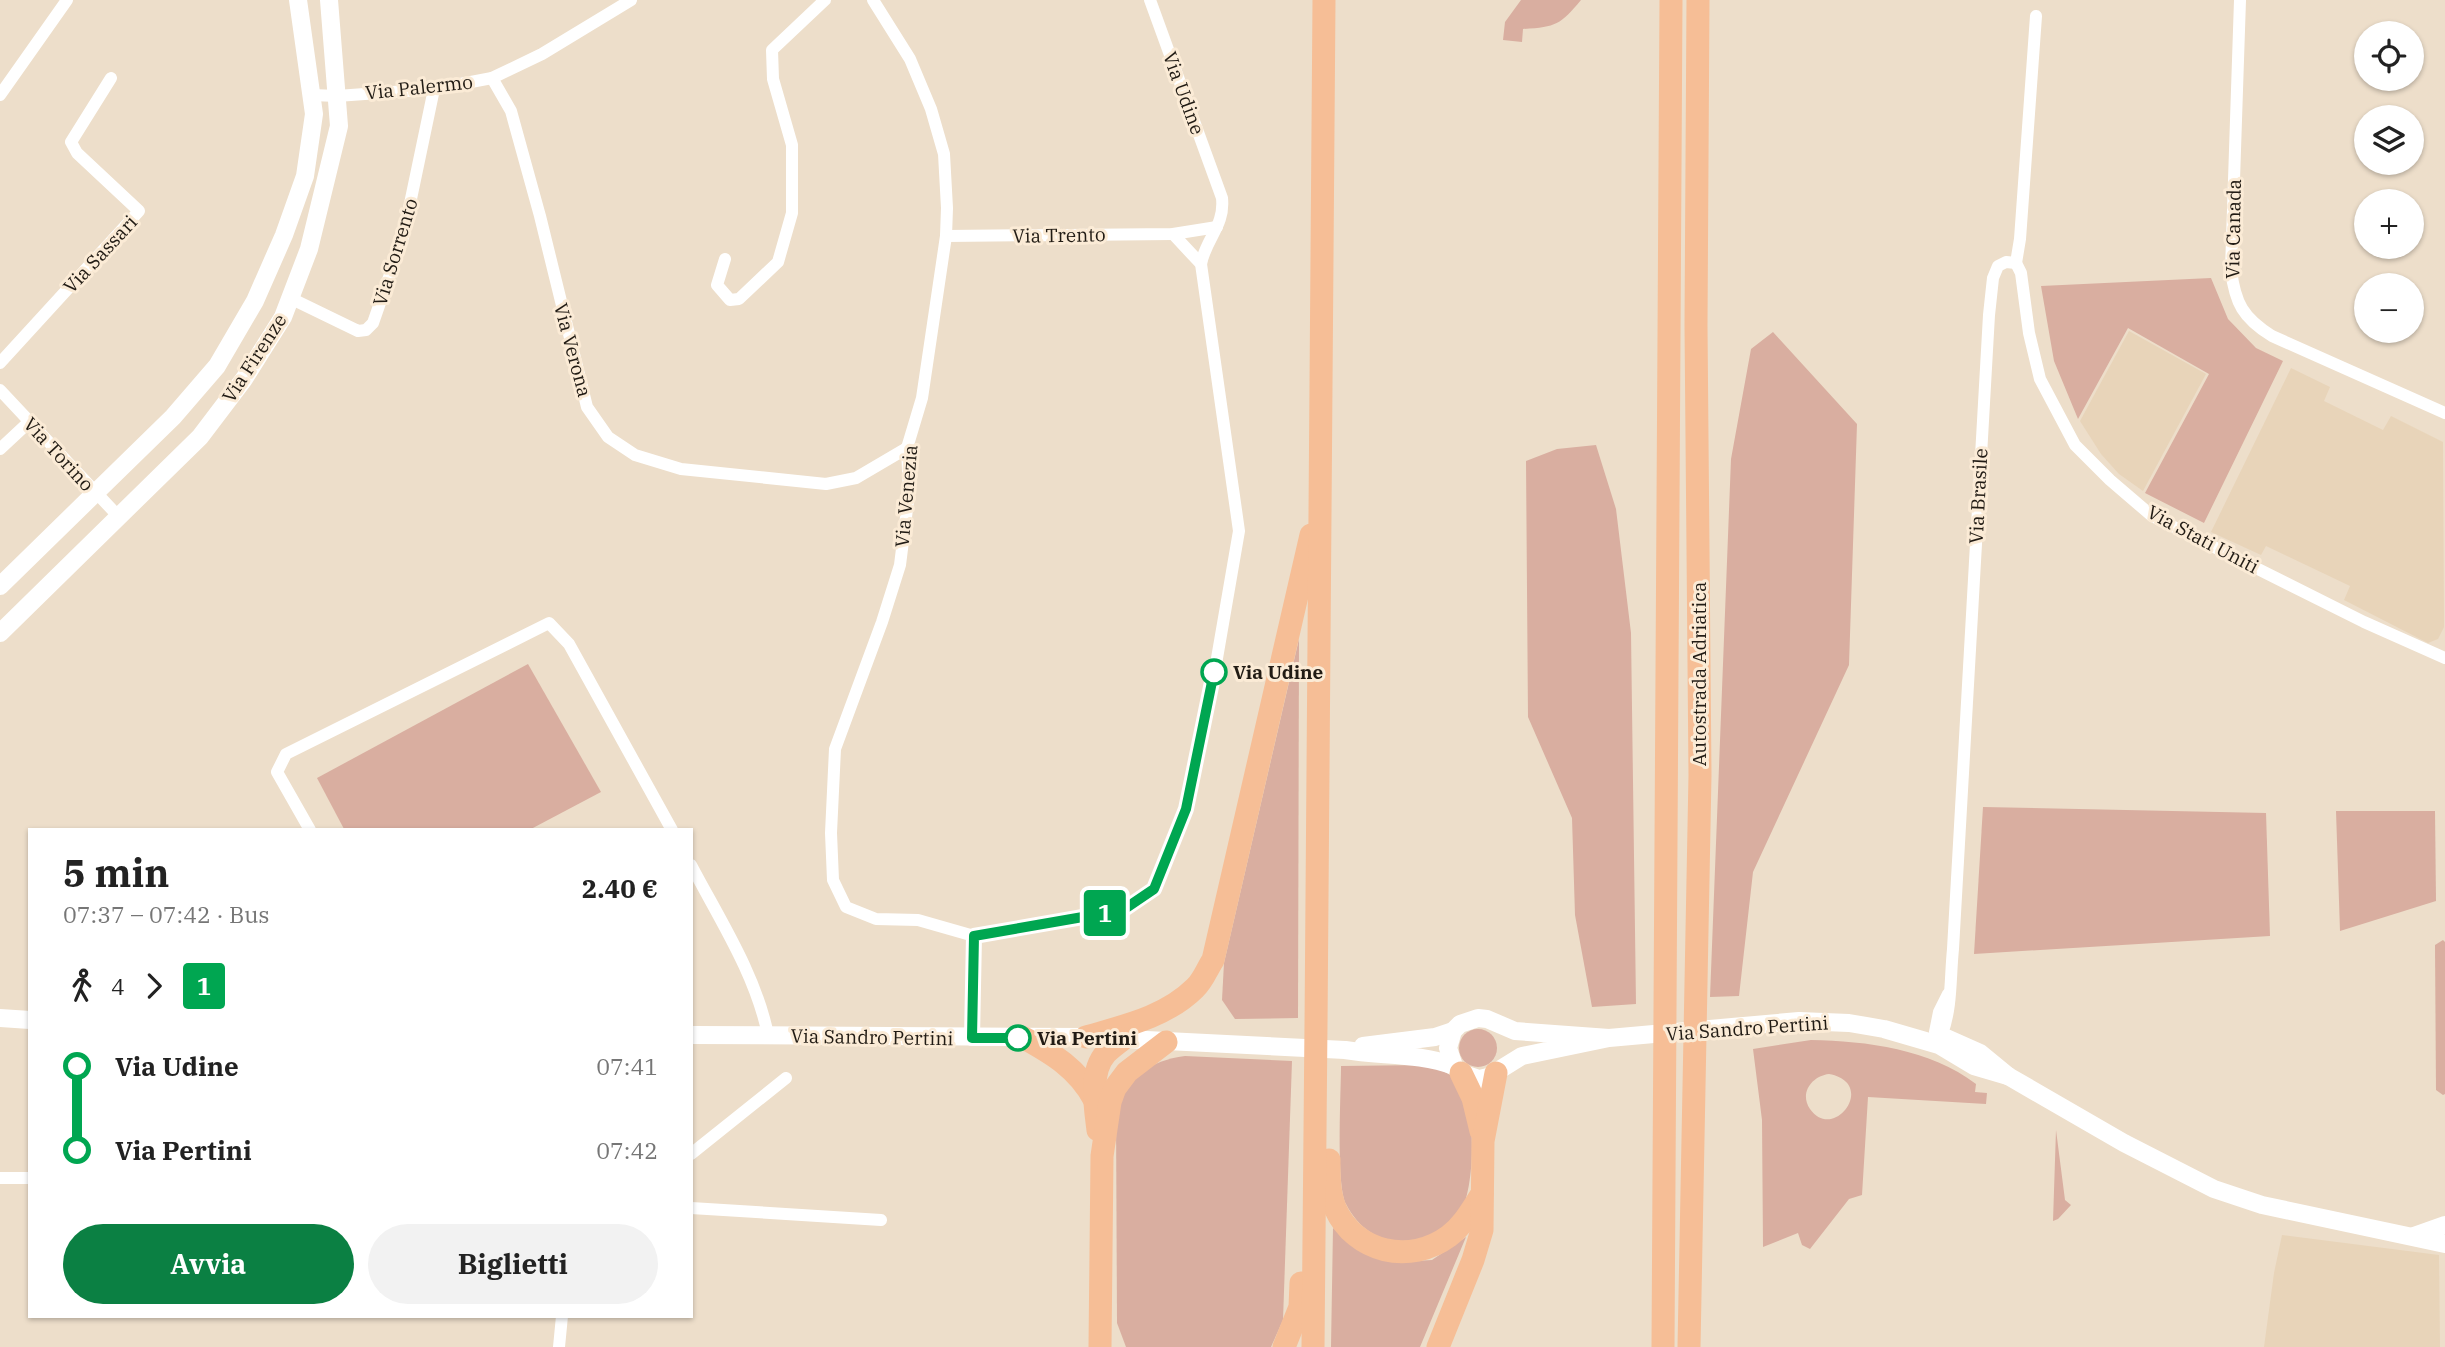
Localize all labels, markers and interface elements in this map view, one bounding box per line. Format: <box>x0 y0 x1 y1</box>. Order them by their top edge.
map controls <box>2354 21 2424 343</box>
button: locate <box>2354 21 2424 91</box>
street label: Via Udine <box>1158 48 1210 138</box>
street label: Via Palermo <box>364 69 474 105</box>
button: layers <box>2354 105 2424 175</box>
street label: Via Canada <box>2220 179 2246 279</box>
button: + <box>2354 189 2424 259</box>
street label: Via Sorrento <box>367 195 423 309</box>
street label: Via Sassari <box>58 210 142 298</box>
street label: Via Trento <box>1012 222 1106 248</box>
button: − <box>2354 273 2424 343</box>
street label: Via Verona <box>549 300 597 400</box>
street label: Via Firenze <box>216 309 292 407</box>
street label: Via Torino <box>19 412 99 496</box>
street label: Via Venezia <box>890 444 922 548</box>
street label: Via Brasile <box>1964 448 1992 544</box>
street label: Via Stati Uniti <box>2143 500 2263 578</box>
street label: Autostrada Adriatica <box>1687 582 1711 766</box>
marker: Via Udine <box>1201 659 1227 685</box>
place label: Via Udine <box>1233 660 1324 684</box>
text: 5 min <box>63 848 169 897</box>
text: 2.40 € <box>582 871 658 905</box>
line badge: 1 <box>1082 890 1128 936</box>
text: 1 <box>1098 897 1112 929</box>
text: 07:37 – 07:42 · Bus <box>63 899 270 929</box>
icon: walk <box>63 967 101 1005</box>
icon: forward <box>135 967 173 1005</box>
text: 1 <box>197 970 211 1002</box>
text: 4 <box>111 971 125 1001</box>
street label: Via Sandro Pertini <box>1665 1010 1829 1046</box>
street label: Via Sandro Pertini <box>790 1024 954 1050</box>
marker: Via Pertini <box>1005 1025 1031 1051</box>
place label: Via Pertini <box>1037 1026 1137 1050</box>
text: Via Udine <box>115 1049 239 1083</box>
text: 07:41 <box>596 1051 658 1081</box>
text: Via Pertini <box>115 1133 252 1167</box>
text: 07:42 <box>596 1135 658 1165</box>
button: Avvia <box>63 1224 354 1304</box>
button: Biglietti <box>368 1224 658 1304</box>

